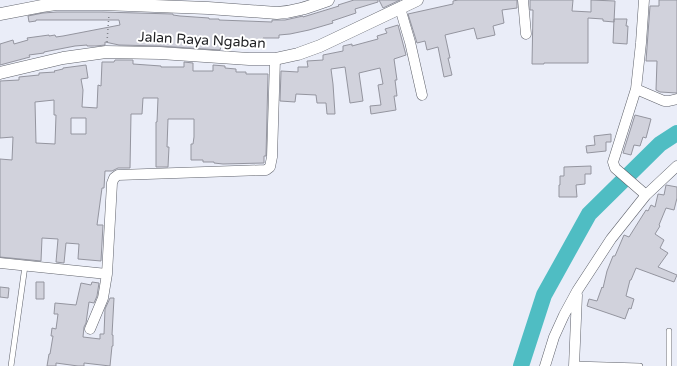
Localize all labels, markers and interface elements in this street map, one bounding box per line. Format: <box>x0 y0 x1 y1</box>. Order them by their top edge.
street label: Jalan Raya Ngaban <box>138 28 266 52</box>

